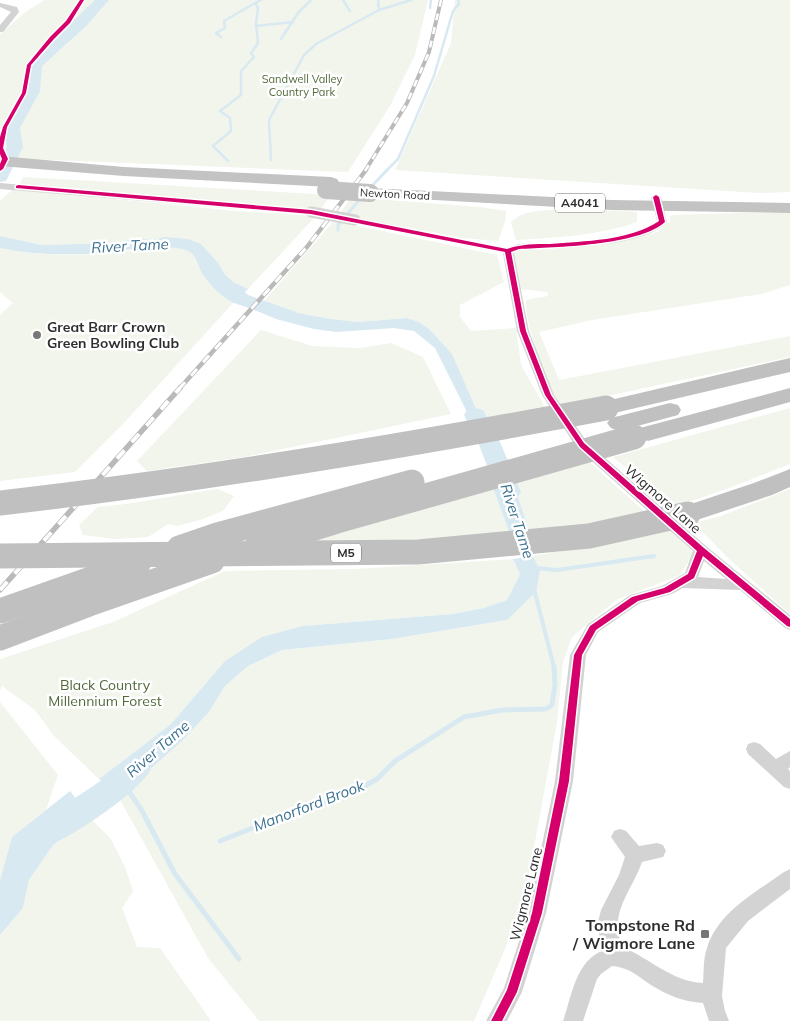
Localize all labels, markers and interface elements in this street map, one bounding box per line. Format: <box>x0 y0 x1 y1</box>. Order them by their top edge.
park label: Sandwell Valley Country Park <box>262 72 343 99</box>
street label: Newton Road <box>360 185 430 203</box>
road number: A4041 <box>555 194 605 212</box>
water label: River Tame <box>91 234 169 257</box>
place label: Great Barr Crown Green Bowling Club <box>47 318 179 352</box>
marker: Great Barr Crown Green Bowling Club <box>31 329 43 341</box>
street label: Wigmore Lane <box>621 461 705 537</box>
water label: River Tame <box>496 481 538 561</box>
road number: M5 <box>331 544 361 562</box>
park label: Black Country Millennium Forest <box>48 676 162 710</box>
water label: River Tame <box>122 716 193 781</box>
water label: Manorford Brook <box>251 775 368 835</box>
street label: Wigmore Lane <box>506 845 546 943</box>
place label: Tompstone Rd / Wigmore Lane <box>572 915 695 953</box>
marker: Tompstone Rd / Wigmore Lane <box>699 928 711 940</box>

